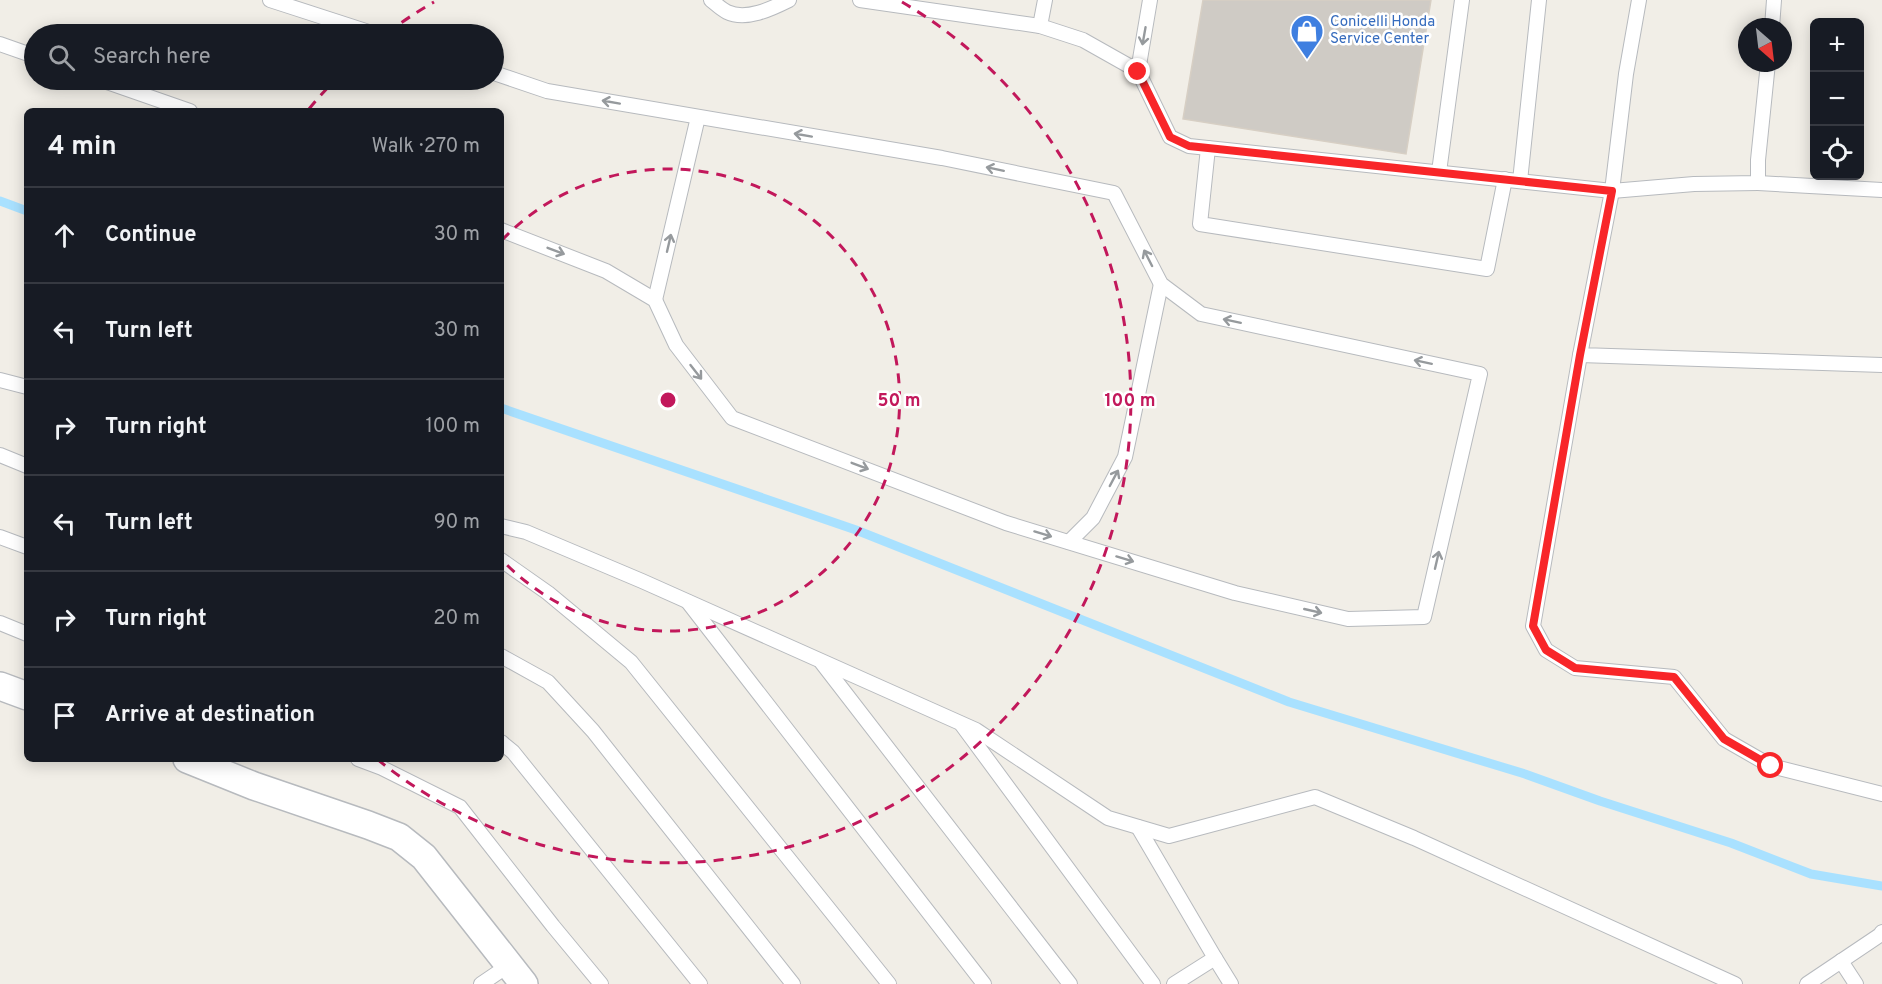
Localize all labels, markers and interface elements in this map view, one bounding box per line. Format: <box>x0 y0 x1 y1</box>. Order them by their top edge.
shop icon: Conicelli Honda Service Center <box>1289 13 1325 60</box>
place label: Conicelli Honda Service Center <box>1330 13 1435 49</box>
north arrow <box>1738 18 1792 72</box>
map controls <box>1810 18 1864 180</box>
button: + <box>1810 18 1864 72</box>
search box <box>24 24 504 90</box>
one-way arrow <box>1139 25 1150 45</box>
icon: search <box>45 41 78 74</box>
text: Search here <box>93 44 211 71</box>
route end <box>1124 58 1150 84</box>
button: − <box>1810 72 1864 126</box>
one-way arrow <box>601 96 621 107</box>
button: locate <box>1810 126 1864 180</box>
one-way arrow <box>793 129 813 140</box>
text: 4 min <box>48 131 117 164</box>
text: Walk · 270 m <box>372 134 480 160</box>
one-way arrow <box>985 163 1005 174</box>
icon: ahead <box>48 219 81 252</box>
text: Continue <box>105 222 196 249</box>
text: 30 m <box>434 222 480 248</box>
one-way arrow <box>663 234 675 253</box>
one-way arrow <box>546 246 564 257</box>
one-way arrow <box>1142 250 1153 268</box>
icon: left <box>48 315 81 348</box>
one-way arrow <box>1223 315 1242 326</box>
text: Turn left <box>105 318 193 345</box>
text: 30 m <box>434 318 480 344</box>
one-way arrow <box>1413 356 1433 367</box>
one-way arrow <box>690 364 703 380</box>
centre of rings <box>658 390 678 410</box>
text: 50 m <box>877 390 921 413</box>
text: 100 m <box>1104 390 1156 413</box>
icon: right <box>48 411 81 444</box>
text: Turn right <box>105 414 207 441</box>
text: 100 m <box>425 414 480 440</box>
one-way arrow <box>850 462 869 473</box>
one-way arrow <box>1108 470 1120 487</box>
icon: left <box>48 507 81 540</box>
text: Turn left <box>105 510 193 537</box>
text: 90 m <box>434 510 480 536</box>
one-way arrow <box>1033 529 1052 540</box>
one-way arrow <box>1432 551 1444 570</box>
one-way arrow <box>1115 554 1134 565</box>
icon: right <box>48 603 81 636</box>
one-way arrow <box>1303 605 1322 617</box>
text: Turn right <box>105 606 207 633</box>
text: 20 m <box>433 606 480 632</box>
icon: arrive <box>48 699 81 732</box>
text: Arrive at destination <box>105 702 315 729</box>
route start <box>1757 752 1783 778</box>

